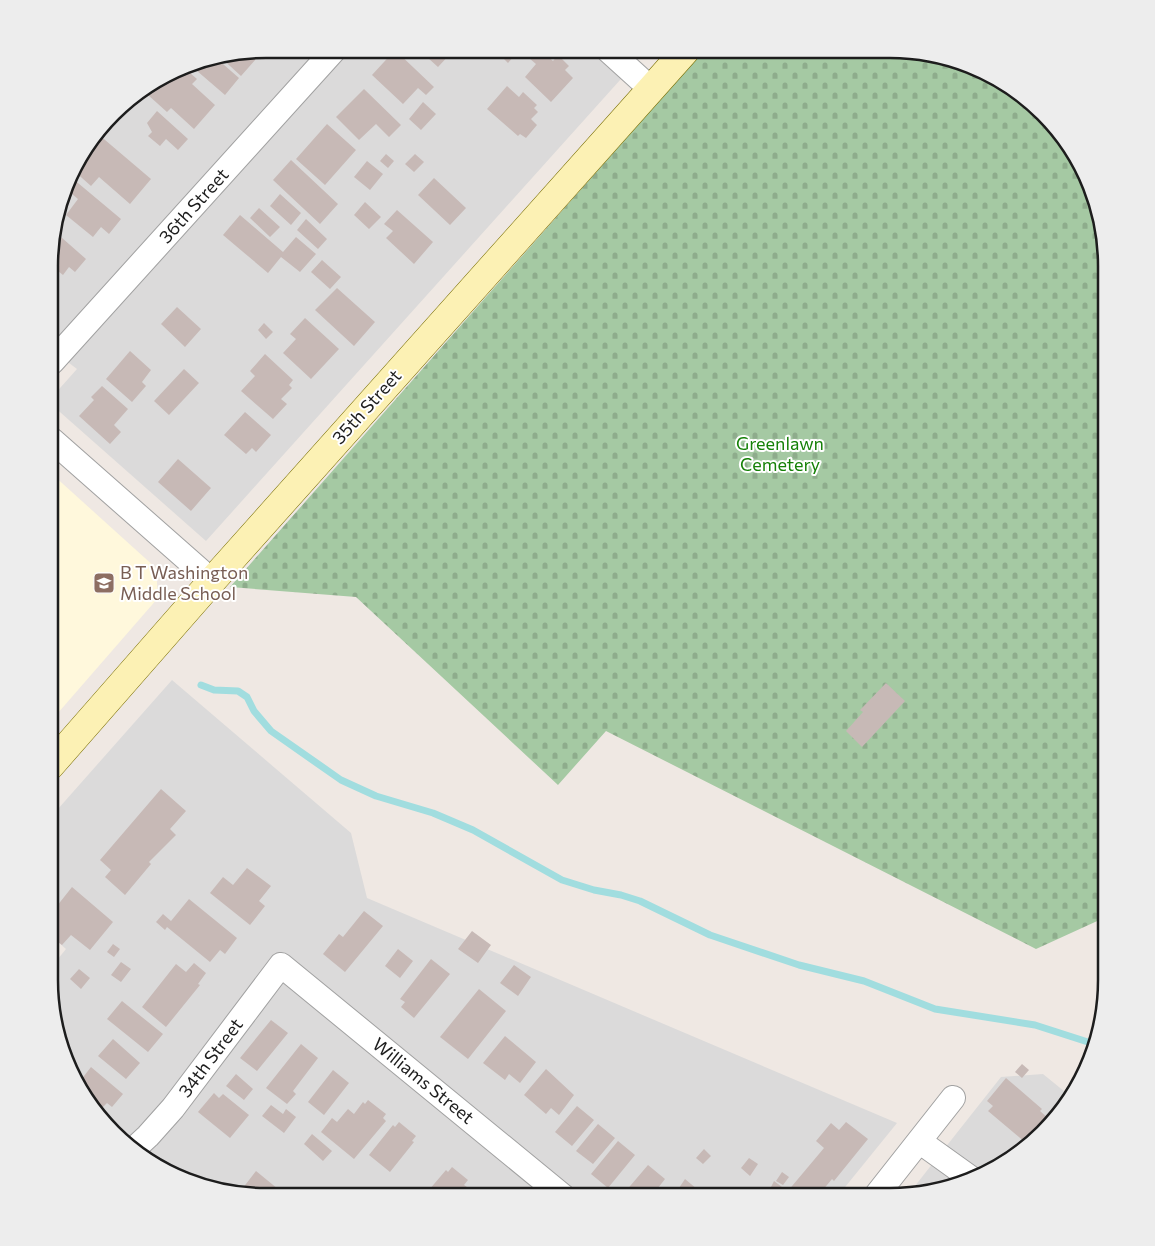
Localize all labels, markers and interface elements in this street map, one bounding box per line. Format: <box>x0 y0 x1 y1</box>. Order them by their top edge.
street label: 36th Street <box>154 163 233 247</box>
street label: 35th Street <box>327 365 405 448</box>
park label: Greenlawn Cemetery <box>736 432 824 475</box>
place label: B T Washington Middle School <box>120 561 248 604</box>
school or university icon: B T Washington Middle School <box>92 571 116 595</box>
street label: 34th Street <box>173 1014 247 1101</box>
street label: Williams Street <box>368 1033 479 1128</box>

